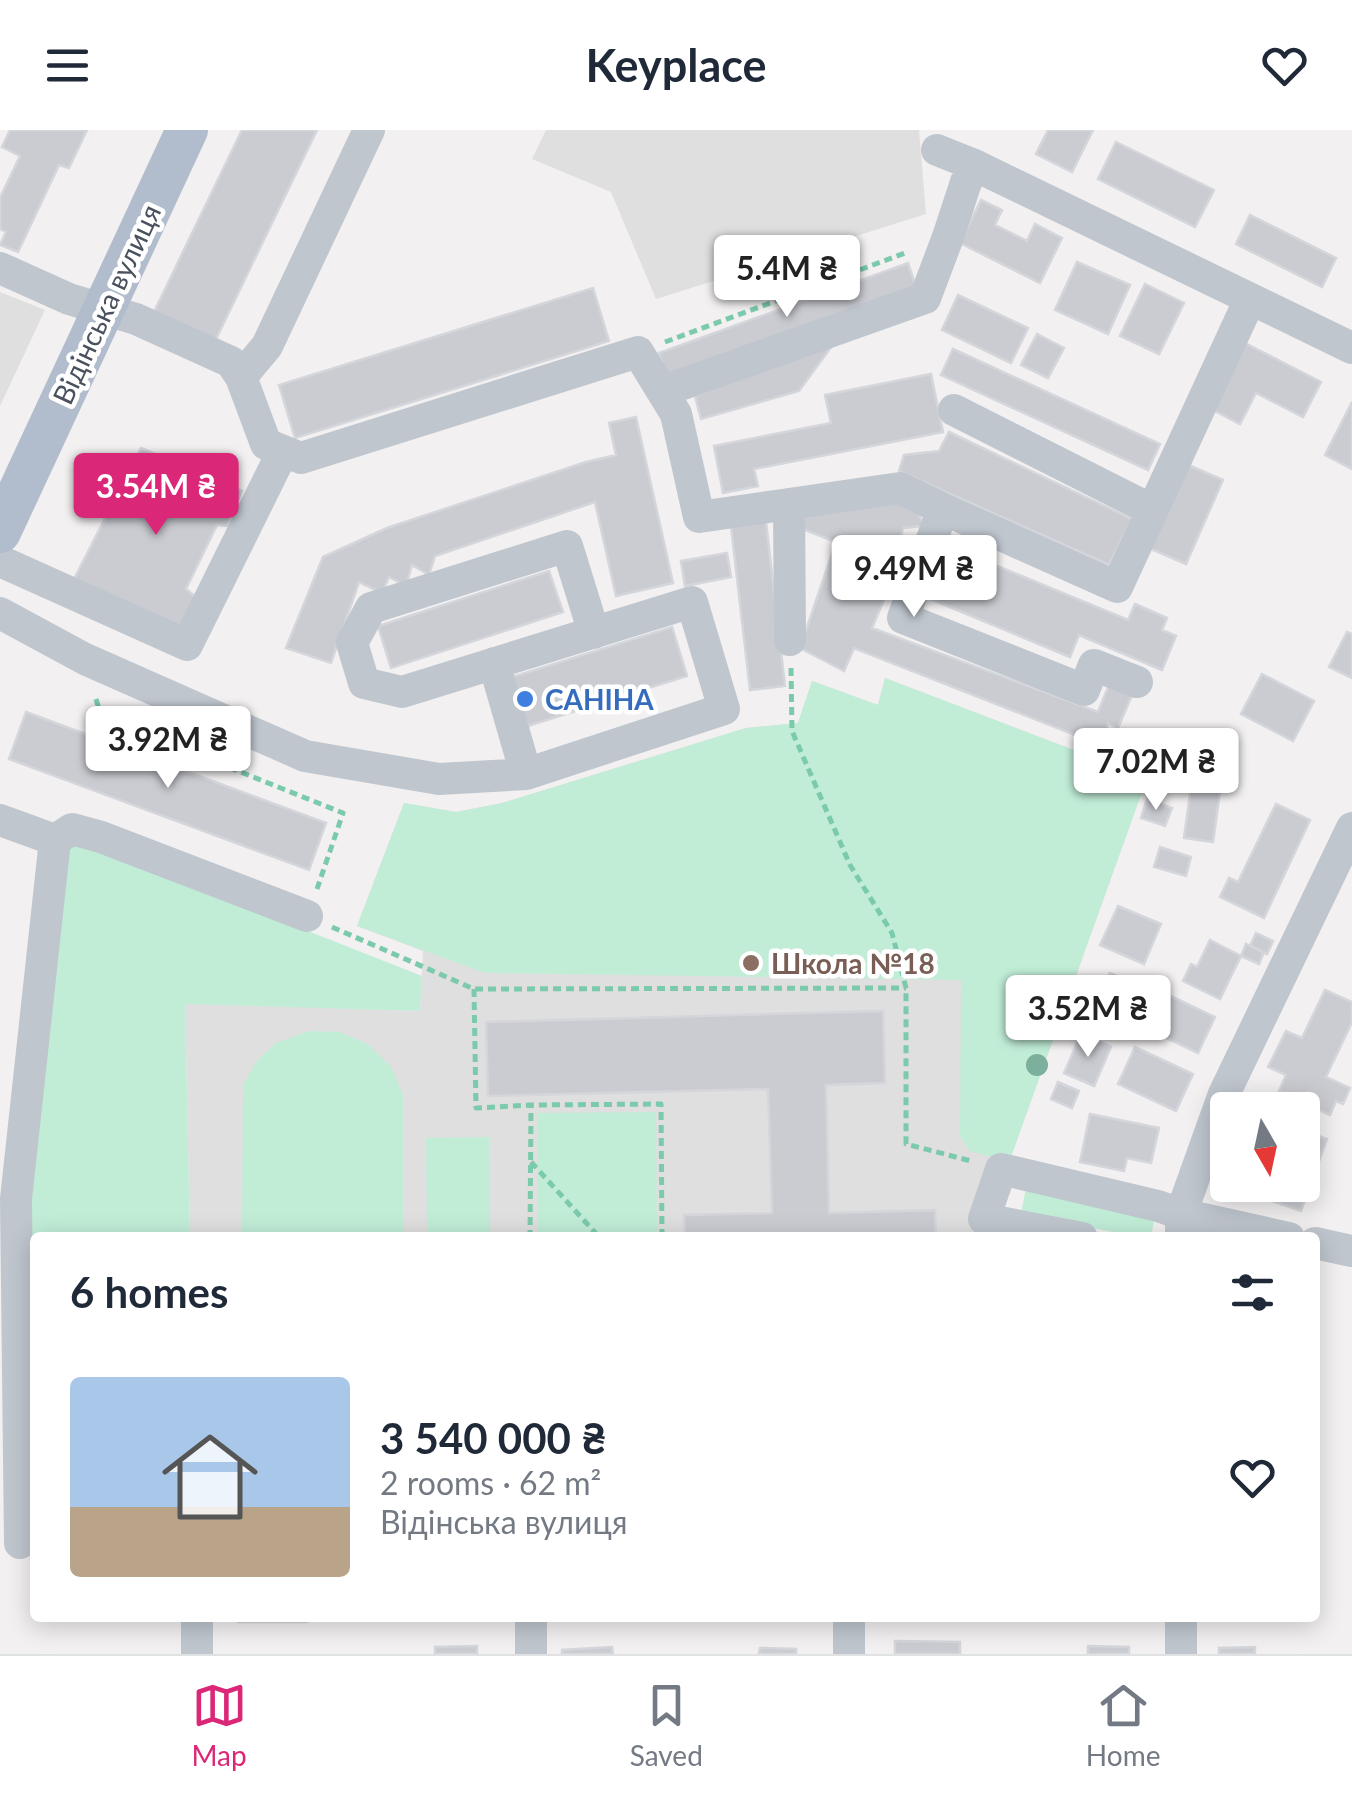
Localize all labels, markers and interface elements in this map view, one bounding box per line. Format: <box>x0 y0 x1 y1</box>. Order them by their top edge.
icon: menu <box>40 38 95 93</box>
text: Keyplace <box>585 38 767 92</box>
icon: heart <box>1257 38 1312 93</box>
street label: Відінська вулиця <box>45 199 167 409</box>
pin: 5.4M ₴ <box>706 235 868 320</box>
text: 5.4M ₴ <box>736 248 838 287</box>
pin: 3.54M ₴ <box>64 453 248 538</box>
text: 3.54M ₴ <box>96 466 216 505</box>
pin: 9.49M ₴ <box>822 535 1006 620</box>
text: 9.49M ₴ <box>854 548 974 587</box>
place label: САНІНА <box>545 682 654 716</box>
marker: САНІНА <box>514 688 536 710</box>
pin: 3.92M ₴ <box>76 706 260 791</box>
text: 3.92M ₴ <box>108 719 228 758</box>
pin: 7.02M ₴ <box>1064 728 1248 813</box>
text: 7.02M ₴ <box>1096 741 1216 780</box>
place label: Школа №18 <box>771 946 935 980</box>
marker: Школа №18 <box>740 952 762 974</box>
pin: 3.52M ₴ <box>996 975 1180 1060</box>
text: 3.52M ₴ <box>1028 988 1148 1027</box>
north arrow <box>1210 1092 1320 1202</box>
map controls <box>1210 1092 1320 1202</box>
icon: filters <box>1225 1265 1280 1320</box>
text: 6 homes <box>70 1267 228 1317</box>
text: 3 540 000 ₴ <box>380 1413 607 1463</box>
icon: home <box>150 1417 270 1537</box>
icon: heart <box>1225 1450 1280 1505</box>
text: 2 rooms · 62 m² <box>380 1463 601 1502</box>
text: Відінська вулиця <box>380 1502 628 1541</box>
tab: Map <box>192 1678 247 1772</box>
tab: Saved <box>630 1678 703 1772</box>
tab: Home <box>1086 1678 1160 1772</box>

